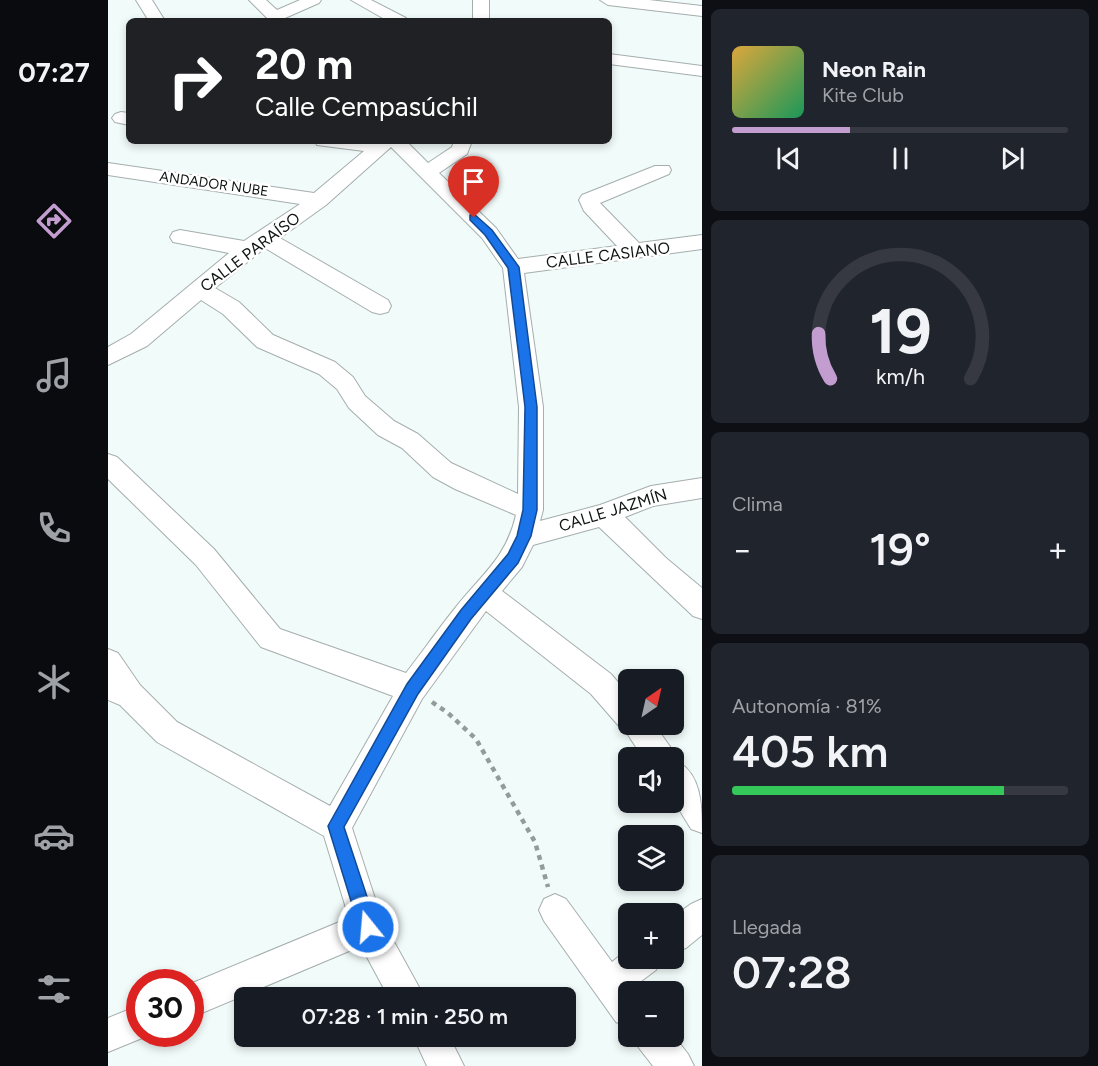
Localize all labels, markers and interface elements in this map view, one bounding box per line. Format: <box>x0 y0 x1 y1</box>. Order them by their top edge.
text: 20 m <box>255 39 353 90</box>
icon: right <box>156 42 234 120</box>
text: 07:27 <box>18 56 90 89</box>
text: Neon Rain <box>822 56 926 83</box>
text: Kite Club <box>822 83 904 107</box>
text: Calle Cempasúchil <box>255 90 478 123</box>
icon: previous <box>772 142 805 175</box>
icon: pause <box>884 142 917 175</box>
icon: next <box>996 142 1029 175</box>
pin <box>448 156 499 218</box>
icon: arrive <box>457 165 490 198</box>
street label: ANDADOR NUBE <box>158 168 270 200</box>
icon: directions <box>33 200 75 242</box>
street label: CALLE PARAÍSO <box>196 208 304 296</box>
street label: CALLE CASIANO <box>545 238 671 272</box>
text: 19 <box>869 294 931 369</box>
icon: music <box>33 354 75 396</box>
text: km/h <box>876 364 924 389</box>
street label: CALLE JAZMÍN <box>557 485 669 535</box>
text: Clima <box>732 492 783 516</box>
icon: phone <box>33 507 75 549</box>
text: 19° <box>869 522 931 576</box>
text: − <box>732 530 753 569</box>
text: + <box>1047 530 1068 569</box>
icon: climate <box>33 661 75 703</box>
north arrow <box>618 669 684 735</box>
map controls <box>618 669 684 1047</box>
text: Autonomía · 81% <box>732 694 882 718</box>
text: 405 km <box>732 724 888 778</box>
button: sound <box>618 747 684 813</box>
icon: car <box>33 815 75 857</box>
button: layers <box>618 825 684 891</box>
position arrow <box>336 895 400 959</box>
button: + <box>618 903 684 969</box>
text: Llegada <box>732 915 802 939</box>
text: 07:28 <box>732 945 852 999</box>
icon: filters <box>33 968 75 1010</box>
speed limit sign: 30 <box>126 969 204 1047</box>
button: − <box>618 981 684 1047</box>
text: 07:28 · 1 min · 250 m <box>302 1003 508 1030</box>

